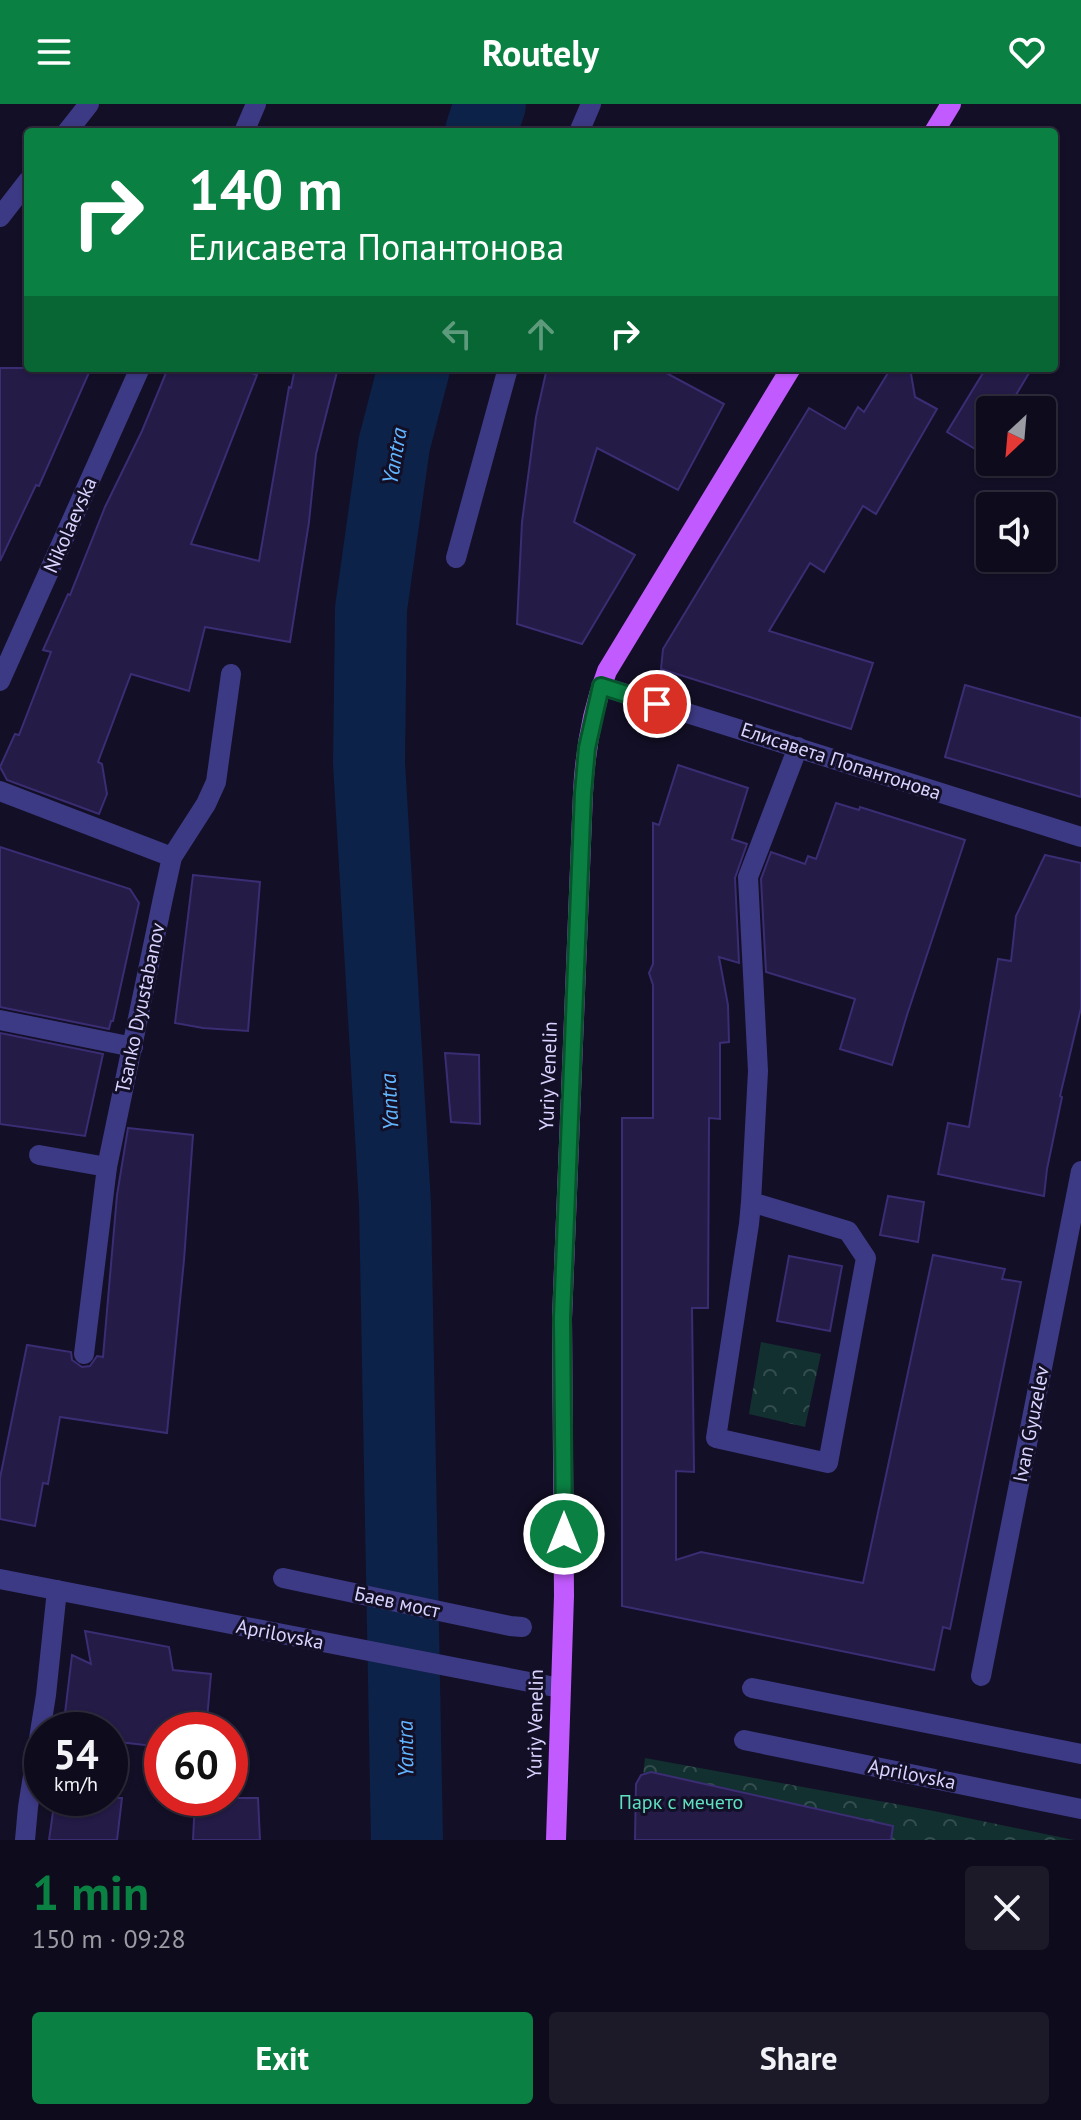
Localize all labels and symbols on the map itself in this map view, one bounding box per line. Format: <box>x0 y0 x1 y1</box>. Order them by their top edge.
north arrow <box>976 396 1056 476</box>
water label: Yantra <box>375 425 413 487</box>
street label: Nikolaevska <box>37 473 103 577</box>
pin <box>623 670 691 738</box>
street label: Елисавета Попантонова <box>738 716 944 806</box>
street label: Tsanko Dyustabanov <box>109 920 171 1096</box>
street label: Yuriy Venelin <box>533 1021 563 1131</box>
water label: Yantra <box>374 1072 404 1131</box>
street label: Ivan Gyuzelev <box>1007 1363 1055 1484</box>
position arrow <box>522 1492 606 1576</box>
street label: Баев мост <box>352 1580 442 1624</box>
street label: Aprilovska <box>234 1613 326 1655</box>
street label: Yuriy Venelin <box>521 1669 549 1779</box>
speed limit sign: 60 <box>144 1712 248 1816</box>
water label: Yantra <box>390 1720 419 1778</box>
street label: Aprilovska <box>866 1753 958 1795</box>
park label: Парк с мечето <box>619 1789 743 1815</box>

